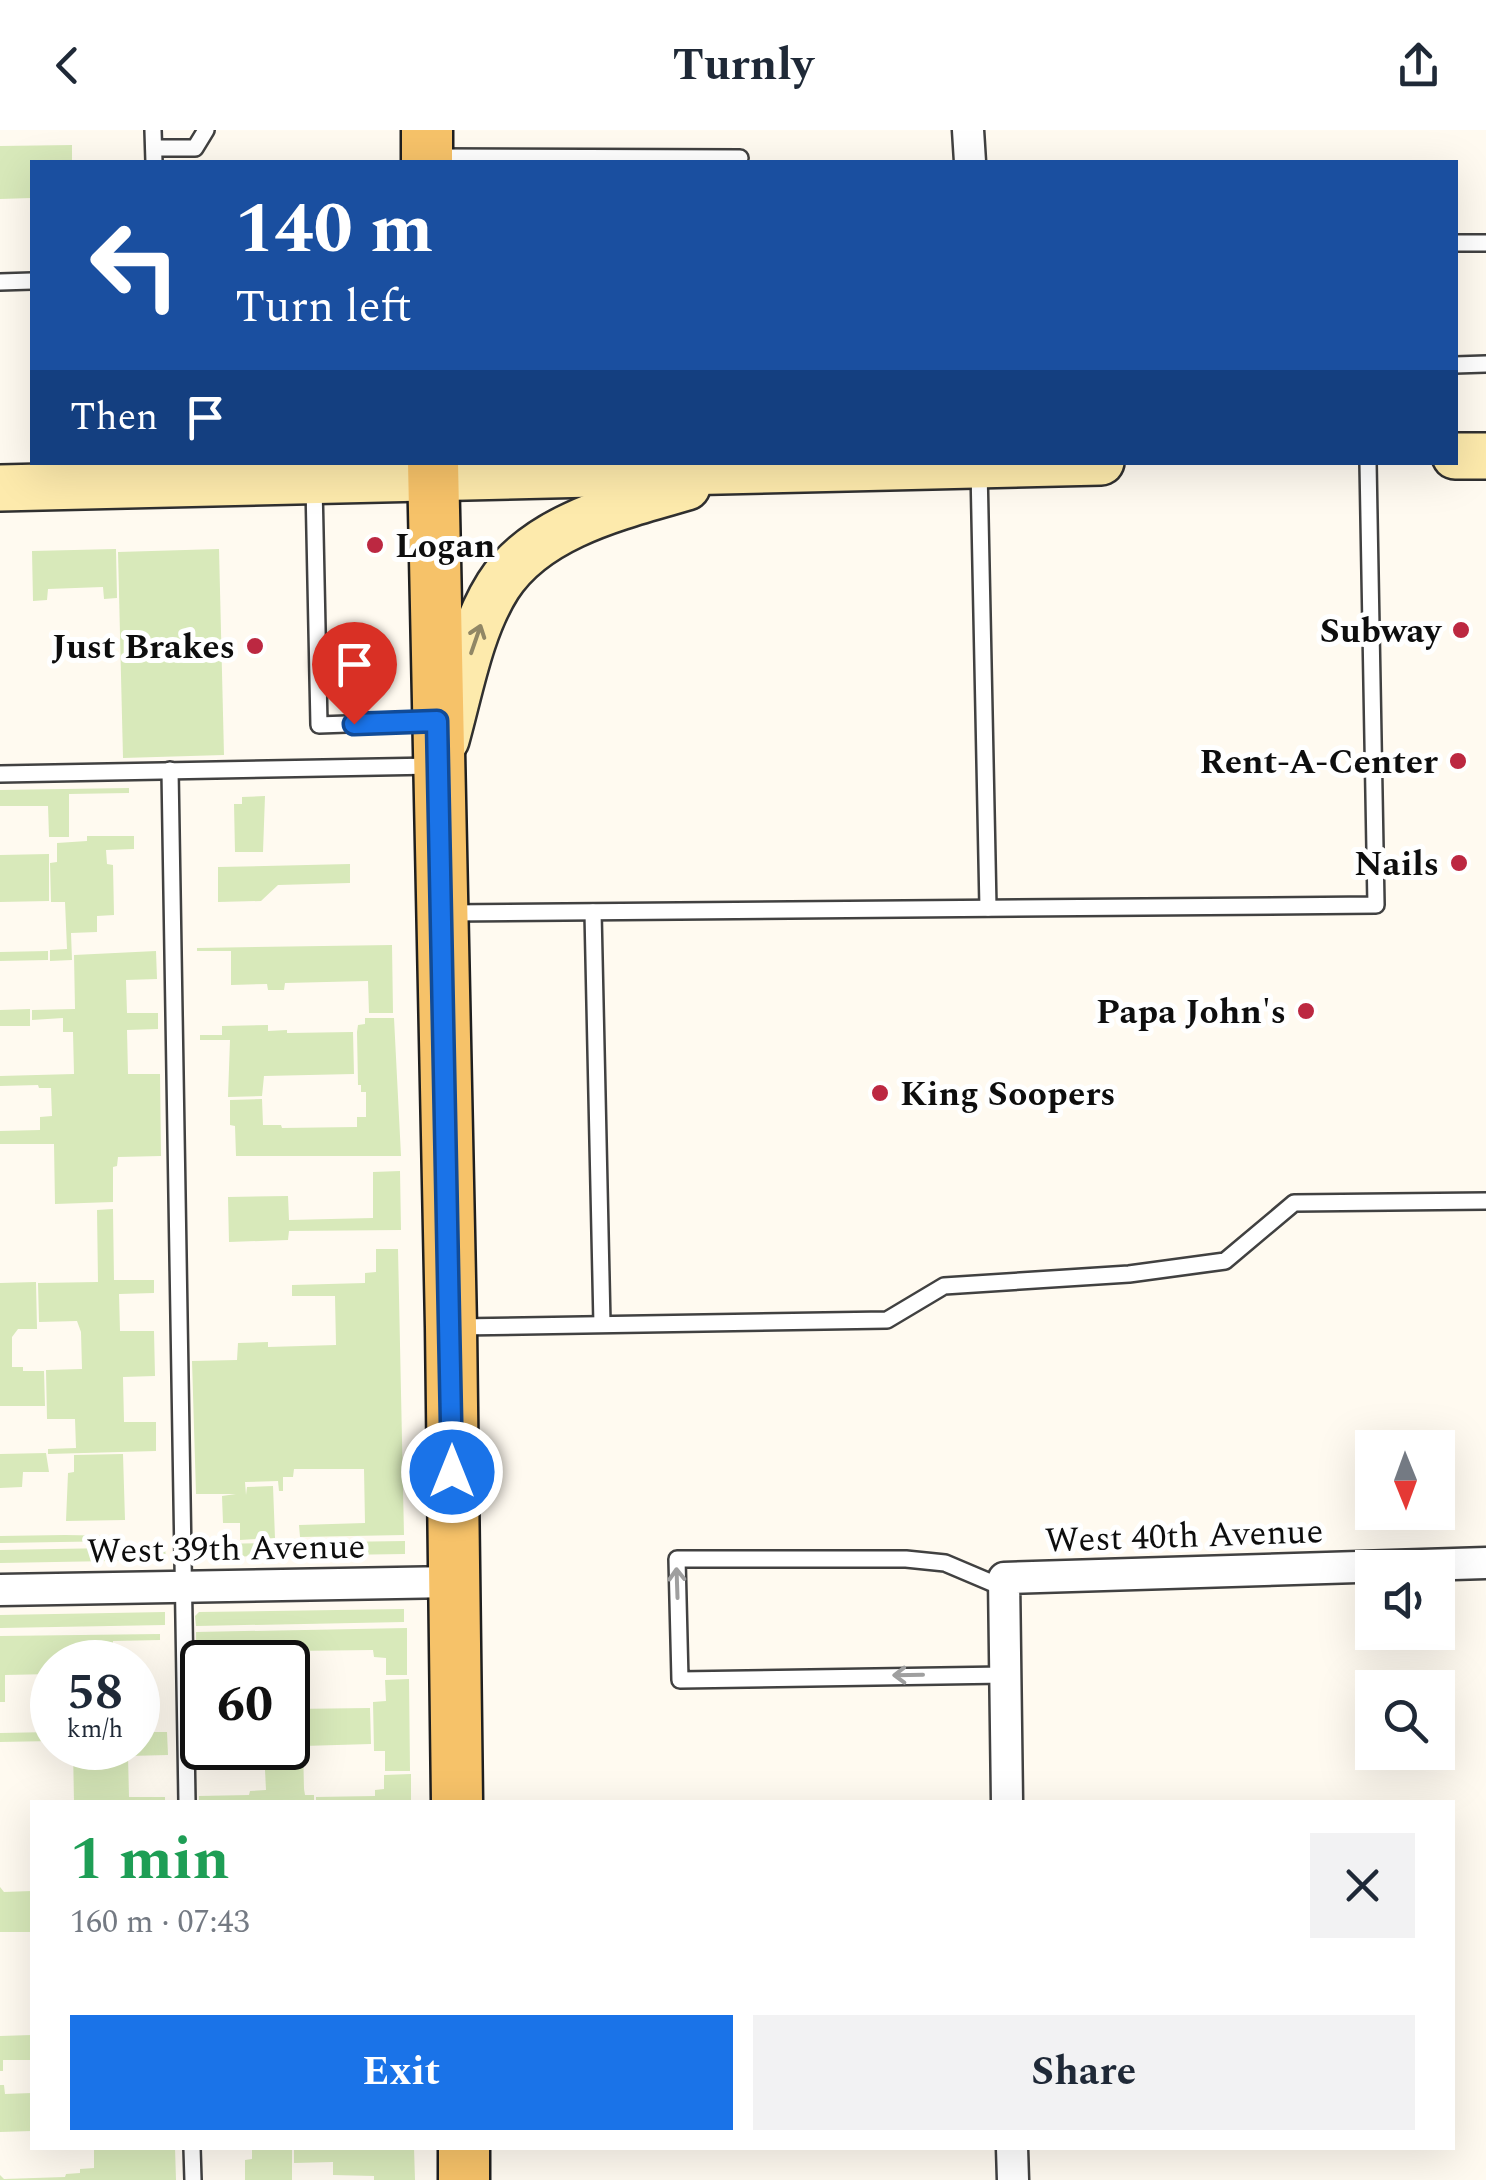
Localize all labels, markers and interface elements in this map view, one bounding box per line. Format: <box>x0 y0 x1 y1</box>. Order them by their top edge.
text: Turnly <box>673 31 813 100</box>
icon: back <box>40 38 95 93</box>
icon: share <box>1391 38 1446 93</box>
text: 140 m <box>235 177 433 283</box>
icon: left <box>70 200 200 330</box>
text: Turn left <box>235 273 412 342</box>
text: Then <box>70 389 158 447</box>
icon: arrive <box>178 390 233 445</box>
place label: Logan <box>395 520 495 573</box>
marker: Logan <box>364 534 386 556</box>
place label: Subway <box>1320 605 1442 658</box>
marker: Subway <box>1450 619 1472 641</box>
place label: Just Brakes <box>51 621 235 674</box>
pin <box>312 622 397 725</box>
one-way arrow <box>469 624 487 656</box>
marker: Just Brakes <box>244 635 266 657</box>
icon: arrive <box>327 637 382 692</box>
place label: Rent-A-Center <box>1199 736 1438 789</box>
marker: Rent-A-Center <box>1447 750 1469 772</box>
place label: Nails <box>1354 838 1439 891</box>
marker: Nails <box>1448 852 1470 874</box>
place label: Papa John's <box>1096 986 1286 1039</box>
marker: Papa John's <box>1295 1000 1317 1022</box>
place label: King Soopers <box>900 1068 1116 1121</box>
marker: King Soopers <box>869 1082 891 1104</box>
position arrow <box>400 1420 504 1524</box>
north arrow <box>1355 1430 1455 1530</box>
map controls <box>1355 1430 1455 1770</box>
street label: West 40th Avenue <box>1044 1505 1324 1568</box>
street label: West 39th Avenue <box>86 1521 366 1578</box>
button: sound <box>1355 1550 1455 1650</box>
one-way arrow <box>668 1567 687 1599</box>
speed limit sign: 60 <box>180 1640 310 1770</box>
text: 58 <box>67 1655 123 1731</box>
one-way arrow <box>892 1665 924 1684</box>
button: search <box>1355 1670 1455 1770</box>
text: km/h <box>67 1711 123 1749</box>
text: 1 min <box>70 1814 230 1906</box>
button: close <box>1310 1833 1415 1938</box>
text: 160 m · 07:43 <box>70 1898 250 1947</box>
button: Exit <box>70 2015 733 2130</box>
button: Share <box>753 2015 1415 2130</box>

